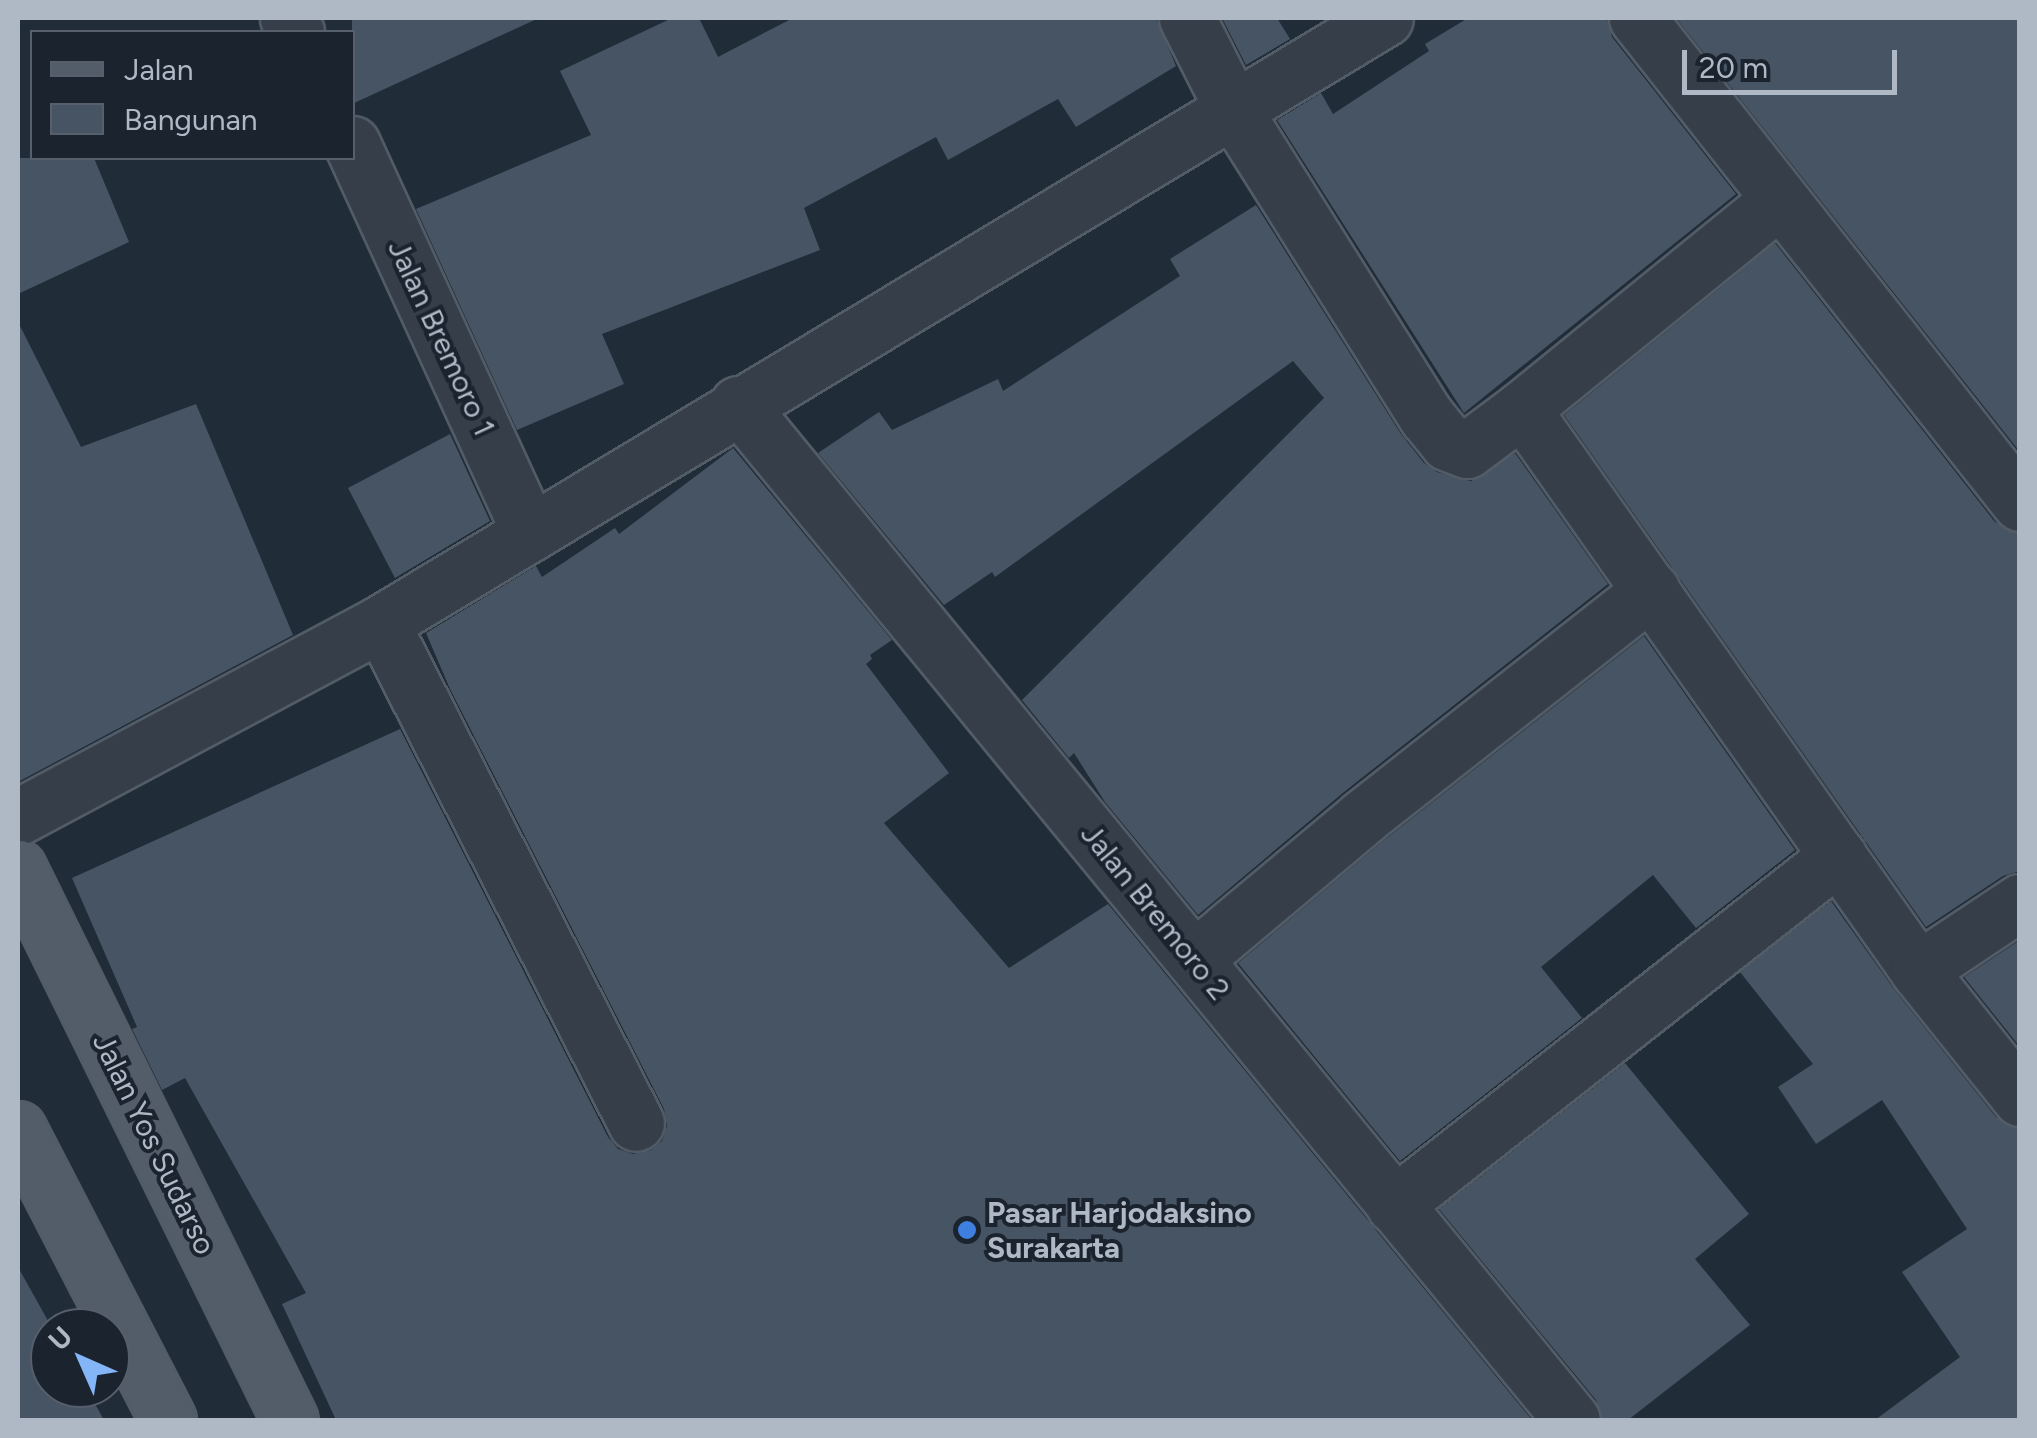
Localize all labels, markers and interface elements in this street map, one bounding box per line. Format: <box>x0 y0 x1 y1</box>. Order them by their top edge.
legend <box>30 30 355 160</box>
scale bar <box>1687 30 1902 92</box>
text: 20 m <box>1699 49 1768 86</box>
text: Jalan <box>124 51 193 88</box>
text: Bangunan <box>124 101 258 138</box>
street label: Jalan Bremoro 1 <box>380 234 502 442</box>
street label: Jalan Bremoro 2 <box>1073 817 1237 1007</box>
street label: Jalan Yos Sudarso <box>85 1028 223 1260</box>
place label: Pasar Harjodaksino Surakarta <box>987 1195 1252 1266</box>
marker: Pasar Harjodaksino Surakarta <box>956 1219 978 1241</box>
north arrow <box>30 1308 130 1408</box>
text: U <box>41 1319 79 1357</box>

